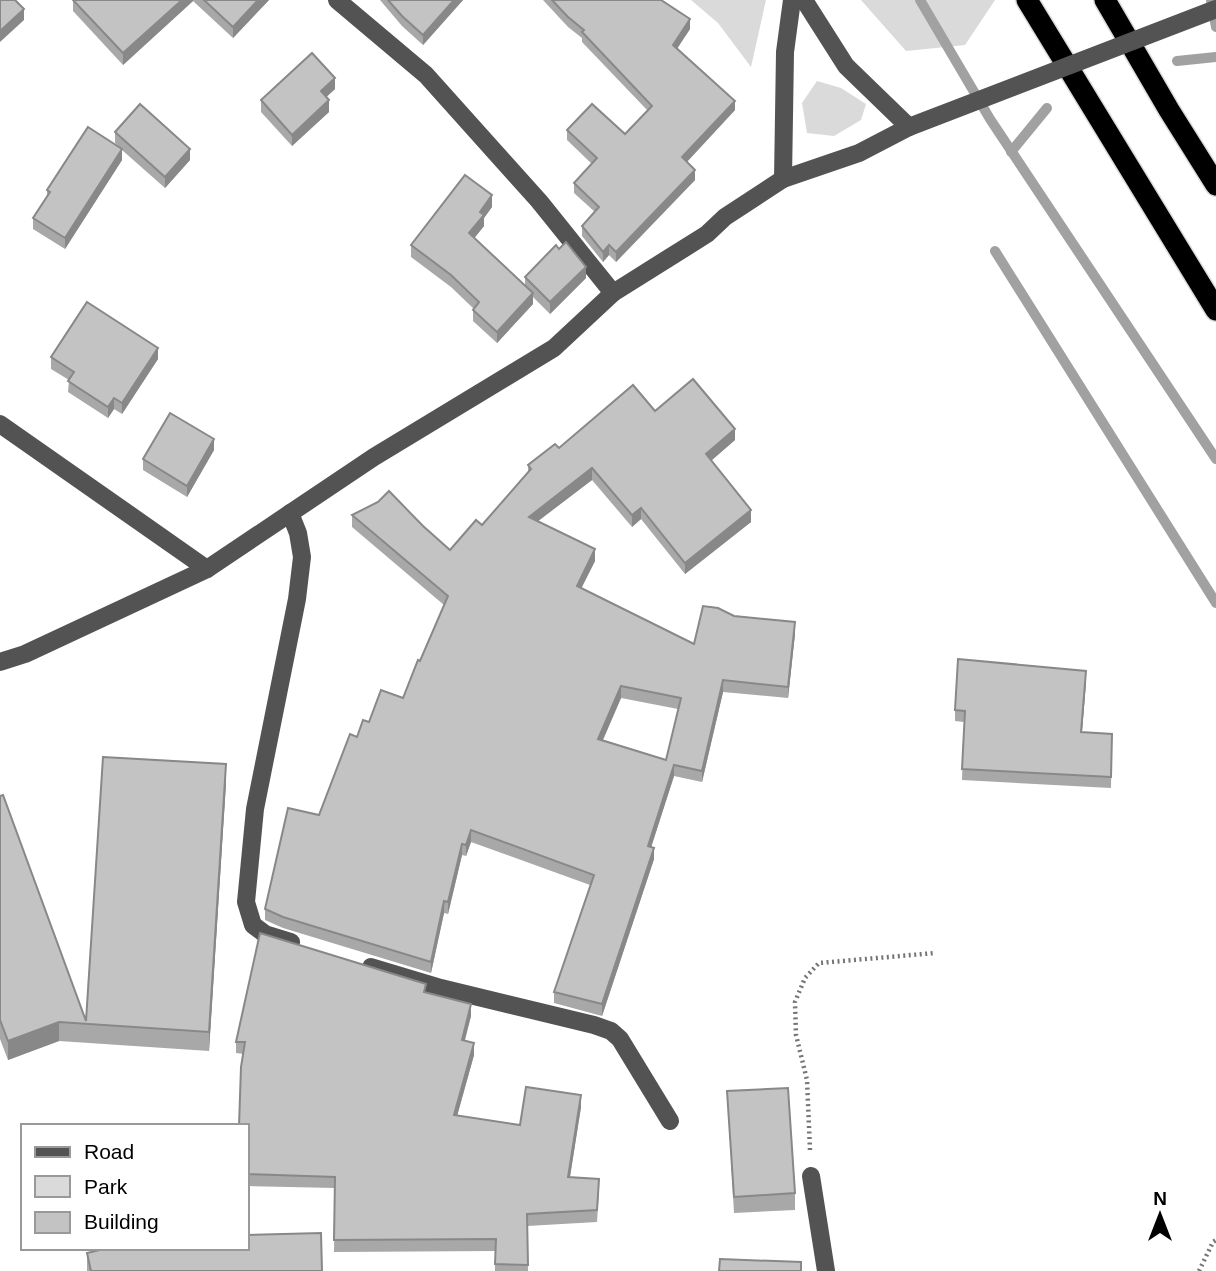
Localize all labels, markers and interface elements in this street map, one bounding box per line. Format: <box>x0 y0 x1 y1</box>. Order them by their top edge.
legend <box>21 1124 248 1250</box>
text: Road <box>84 1140 134 1163</box>
text: Park <box>84 1175 128 1198</box>
north arrow <box>1125 1180 1195 1250</box>
text: N <box>1153 1188 1167 1209</box>
text: Building <box>84 1210 159 1233</box>

